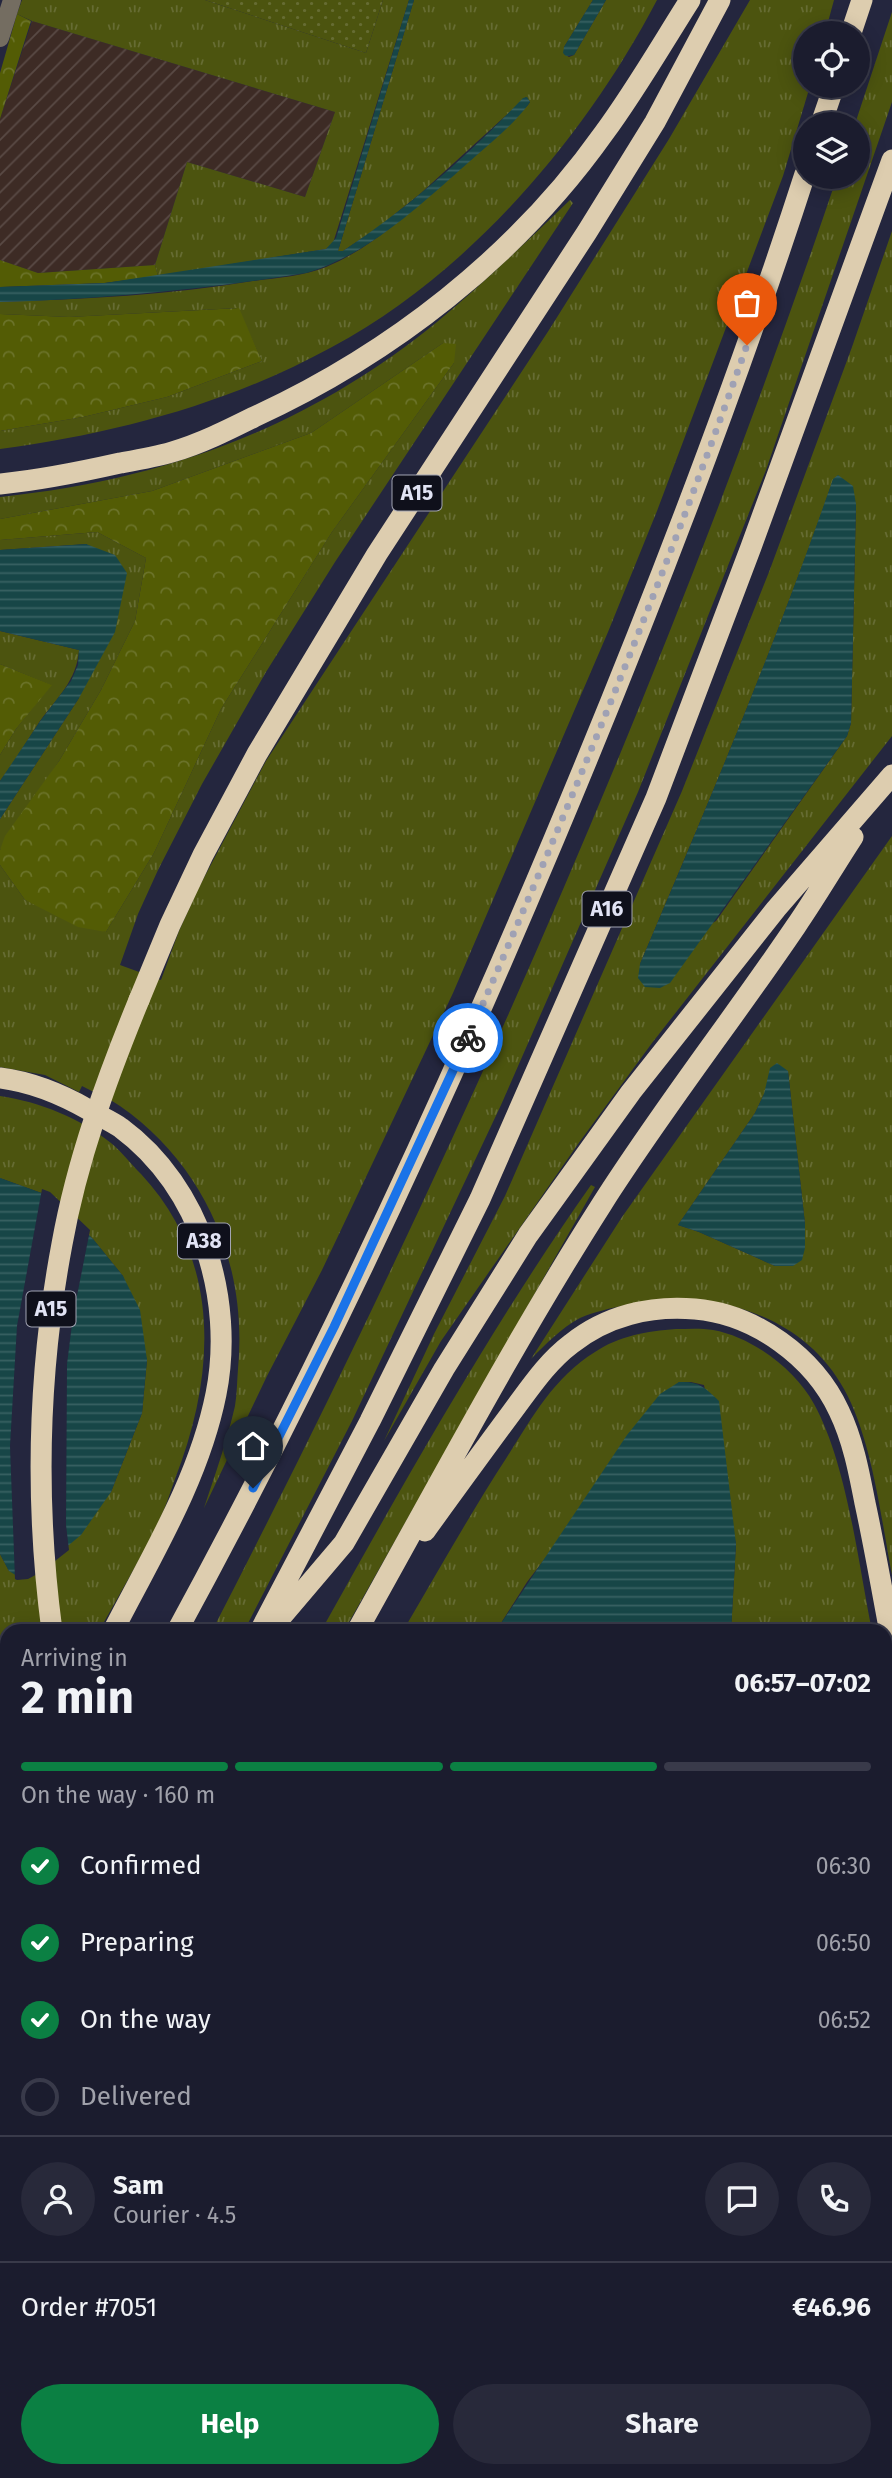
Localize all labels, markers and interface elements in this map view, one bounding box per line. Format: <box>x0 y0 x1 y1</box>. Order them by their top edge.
map controls <box>793 21 870 189</box>
button: locate <box>793 21 870 98</box>
button: layers <box>793 112 870 189</box>
pin <box>717 273 777 345</box>
icon: bag <box>728 284 766 322</box>
road number: A15 <box>392 476 442 510</box>
road number: A16 <box>582 892 632 926</box>
courier <box>433 1003 503 1073</box>
icon: bike <box>449 1019 487 1057</box>
road number: A38 <box>178 1224 230 1258</box>
road number: A15 <box>26 1292 76 1326</box>
pin <box>223 1416 283 1488</box>
icon: home <box>234 1427 272 1465</box>
text: Arriving in <box>21 1644 128 1672</box>
text: 06:57–07:02 <box>734 1668 871 1699</box>
text: 2 min <box>21 1670 134 1725</box>
text: On the way · 160 m <box>21 1781 215 1809</box>
icon: check <box>21 1847 59 1885</box>
text: Confirmed <box>80 1850 201 1881</box>
text: 06:30 <box>816 1852 871 1880</box>
icon: check <box>21 1924 59 1962</box>
text: Preparing <box>80 1927 193 1958</box>
text: 06:50 <box>816 1929 871 1957</box>
icon: check <box>21 2001 59 2039</box>
text: On the way <box>80 2004 211 2035</box>
text: 06:52 <box>818 2006 871 2034</box>
text: Delivered <box>80 2081 192 2112</box>
button: person <box>21 2162 95 2236</box>
button: chat <box>705 2162 779 2236</box>
button: phone <box>797 2162 871 2236</box>
text: Sam <box>113 2170 164 2201</box>
text: Courier · 4.5 <box>113 2201 236 2229</box>
text: Order #7051 <box>21 2292 157 2323</box>
text: €46.96 <box>792 2292 871 2323</box>
button: Help <box>21 2384 439 2464</box>
button: Share <box>453 2384 871 2464</box>

